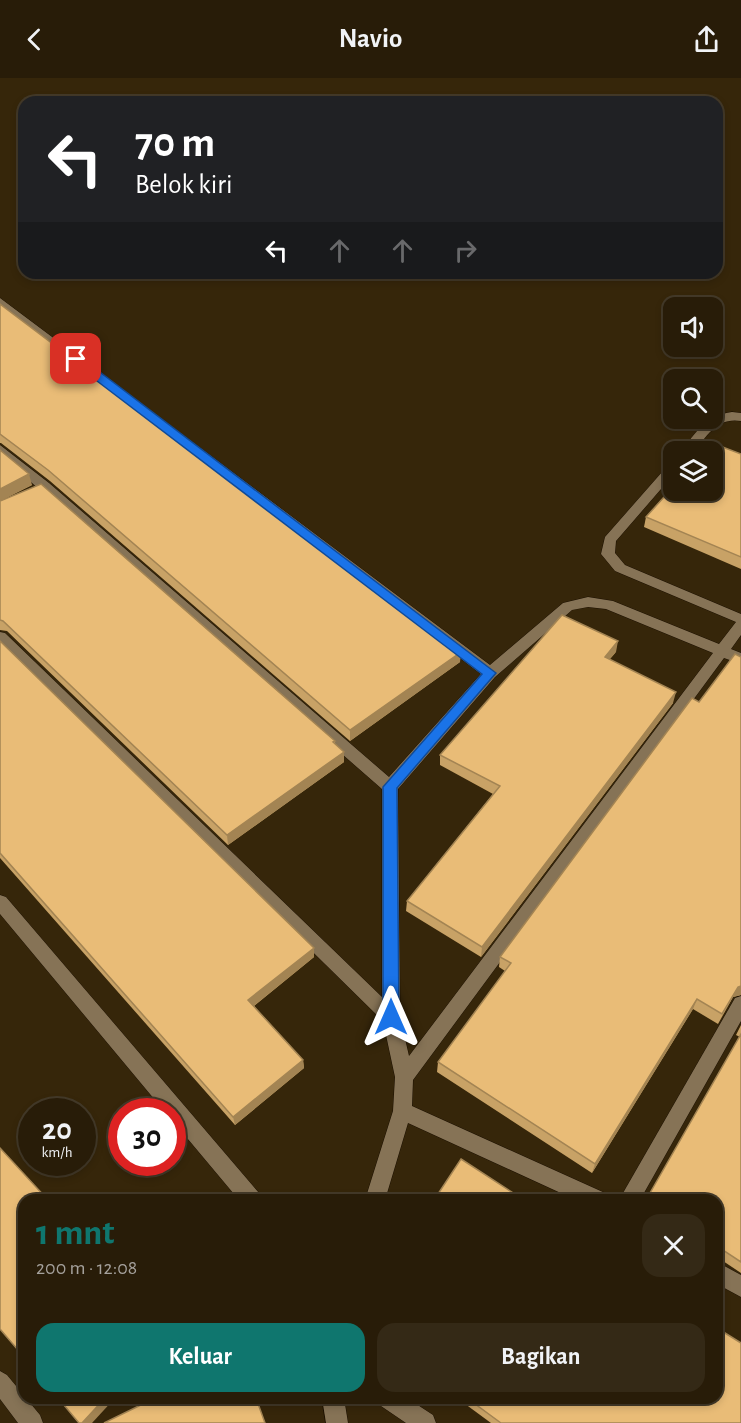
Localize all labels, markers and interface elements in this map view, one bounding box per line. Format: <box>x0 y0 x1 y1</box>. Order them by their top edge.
icon: back <box>18 23 51 56</box>
icon: share <box>690 23 723 56</box>
text: Navio <box>339 25 402 52</box>
icon: left <box>36 120 114 198</box>
text: 70 m <box>135 122 215 164</box>
text: Belok kiri <box>135 171 232 198</box>
icon: left <box>260 234 293 267</box>
icon: ahead <box>323 234 356 267</box>
icon: ahead <box>386 234 419 267</box>
icon: right <box>449 234 482 267</box>
map controls <box>663 297 723 501</box>
button: sound <box>663 297 723 357</box>
pin <box>50 333 101 384</box>
icon: arrive <box>59 342 92 375</box>
button: search <box>663 369 723 429</box>
button: layers <box>663 441 723 501</box>
position arrow <box>359 985 423 1049</box>
speed limit sign: 30 <box>108 1098 186 1176</box>
text: 20 <box>42 1115 72 1145</box>
text: km/h <box>42 1145 72 1160</box>
button: close <box>642 1214 705 1277</box>
text: 1 mnt <box>36 1215 114 1251</box>
text: 200 m · 12:08 <box>36 1258 137 1278</box>
button: Keluar <box>36 1323 365 1392</box>
button: Bagikan <box>377 1323 705 1392</box>

